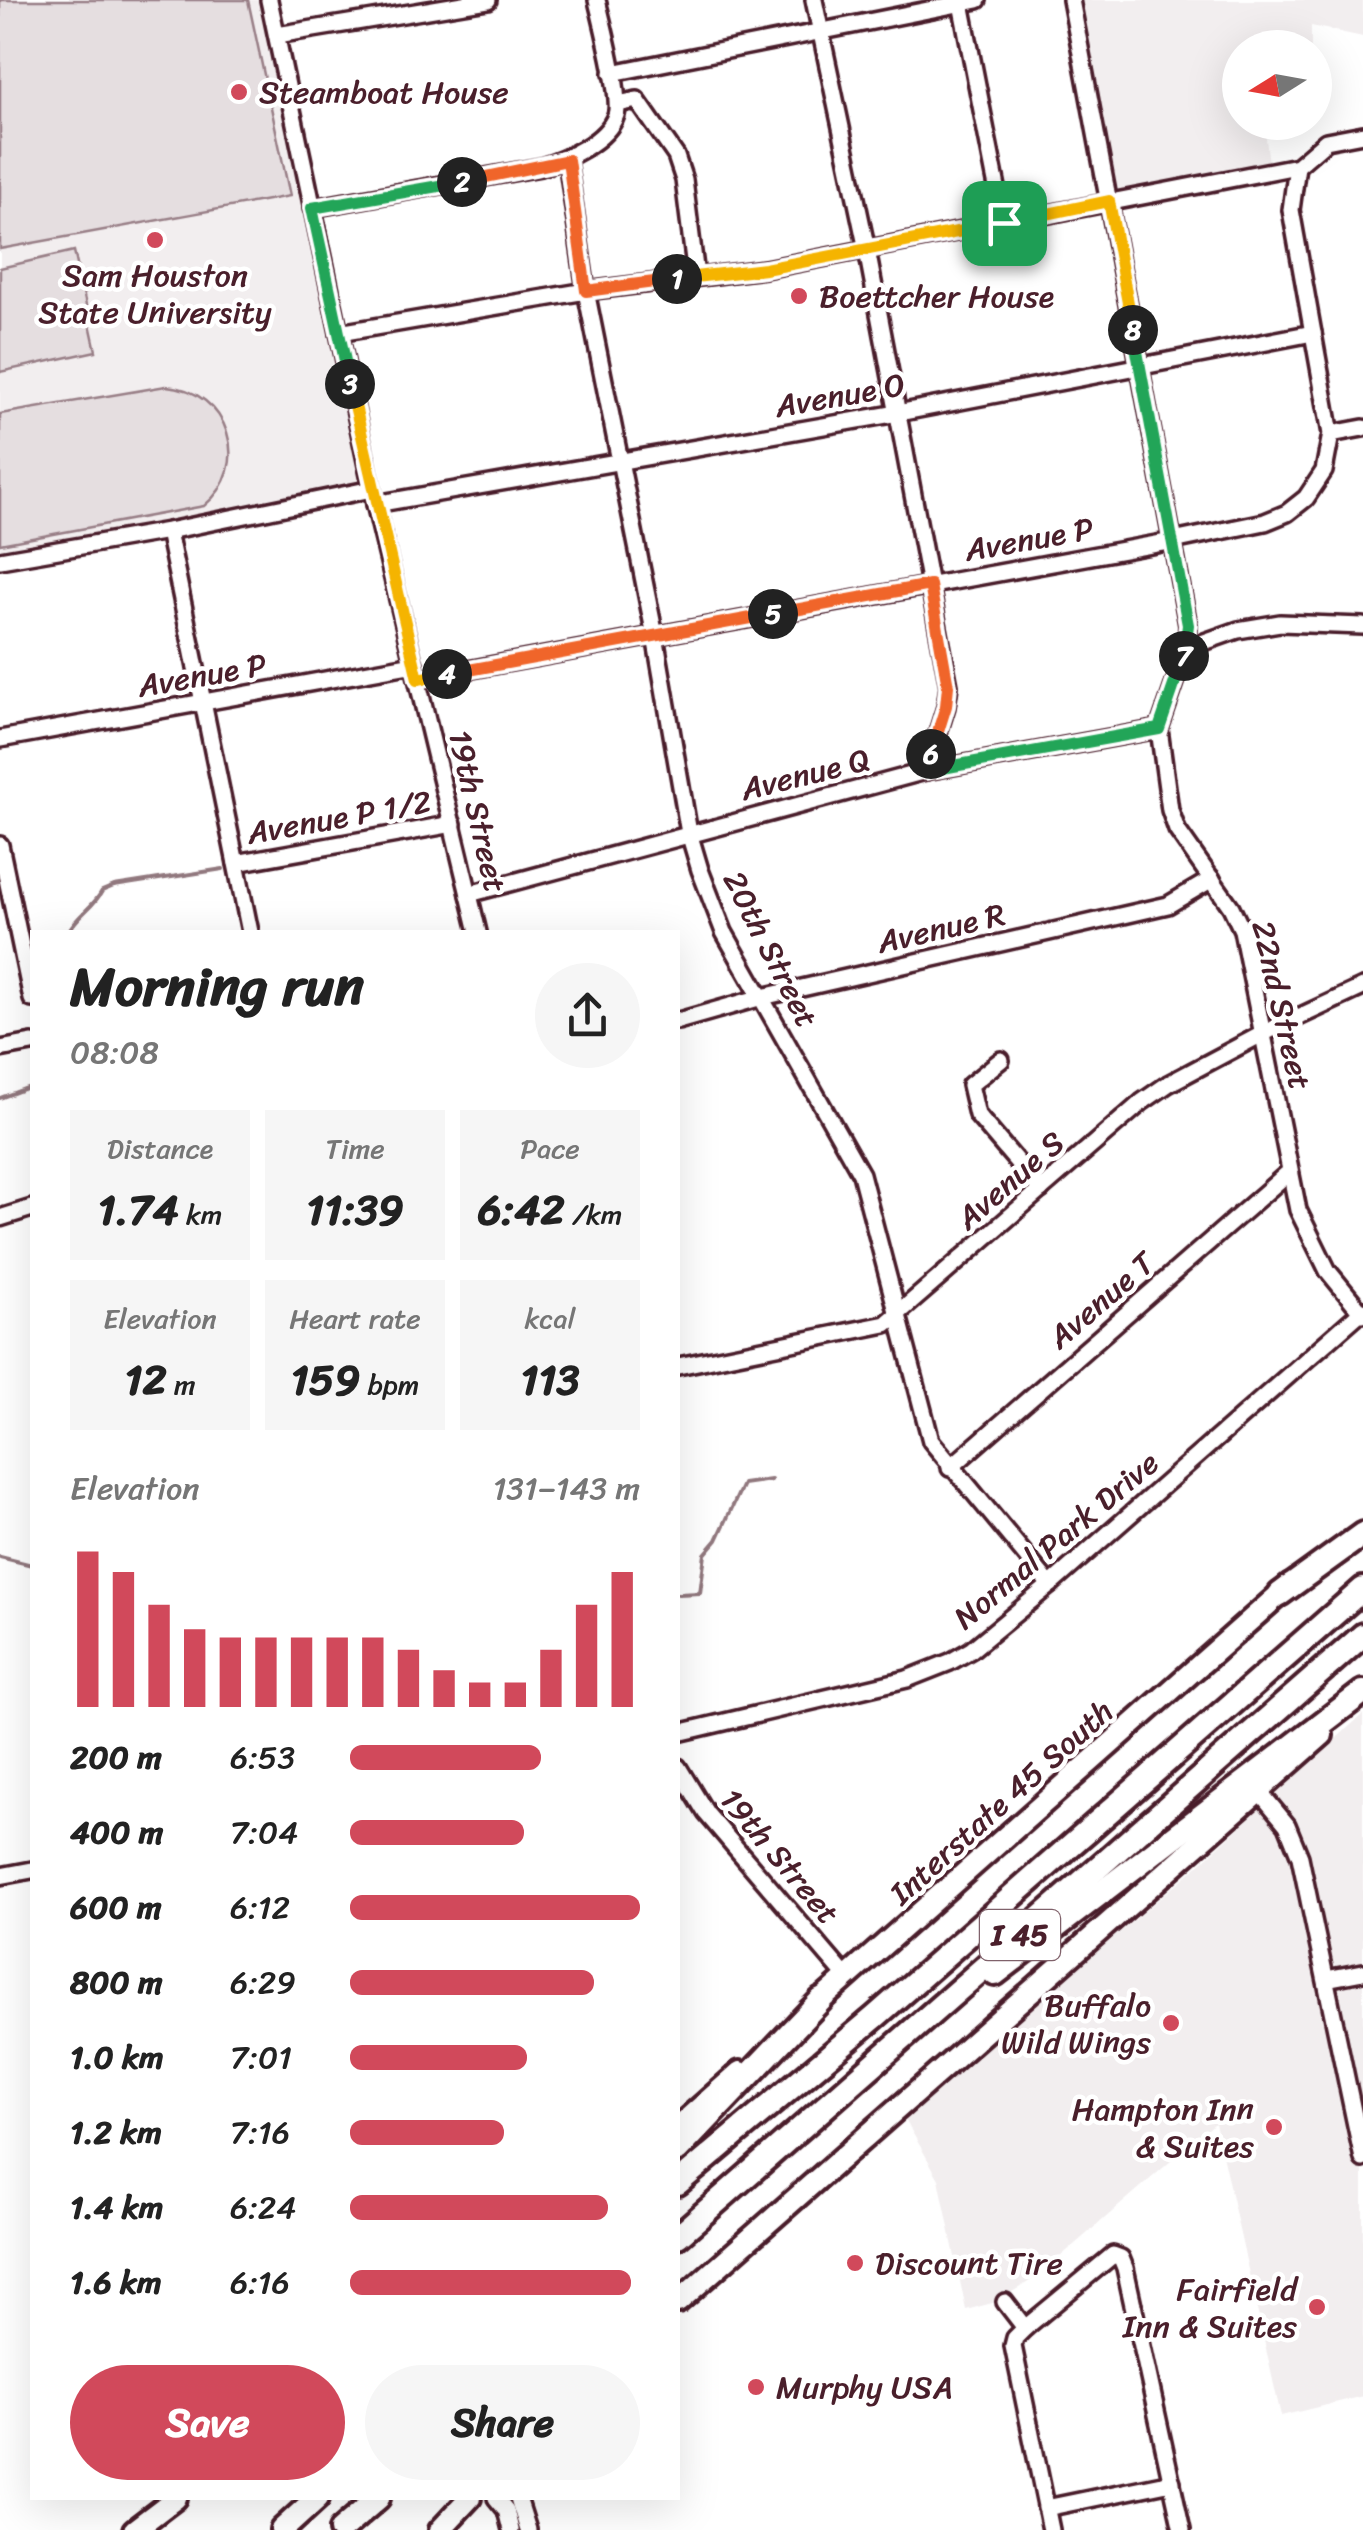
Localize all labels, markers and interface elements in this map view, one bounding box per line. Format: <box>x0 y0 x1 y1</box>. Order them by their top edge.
north arrow <box>1222 30 1332 140</box>
map controls <box>1222 30 1332 140</box>
place label: Steamboat House <box>259 64 509 121</box>
marker: Steamboat House <box>228 81 250 103</box>
pin: 2 <box>437 157 487 207</box>
text: 2 <box>454 157 470 206</box>
pin <box>962 181 1047 266</box>
icon: arrive <box>977 196 1032 251</box>
marker: Sam Houston State University <box>144 229 166 251</box>
place label: Sam Houston State University <box>38 247 272 341</box>
pin: 1 <box>652 254 702 304</box>
text: 1 <box>671 254 683 303</box>
place label: Boettcher House <box>819 268 1054 325</box>
marker: Boettcher House <box>788 285 810 307</box>
pin: 8 <box>1108 305 1158 355</box>
text: 8 <box>1125 305 1141 354</box>
street label: Avenue O <box>770 356 910 435</box>
pin: 3 <box>325 359 375 409</box>
text: 3 <box>342 359 358 408</box>
street label: Avenue P <box>959 500 1099 579</box>
pin: 5 <box>748 589 798 639</box>
text: 5 <box>764 589 782 638</box>
pin: 7 <box>1159 631 1209 681</box>
text: 7 <box>1176 631 1192 680</box>
street label: Avenue P <box>132 636 272 715</box>
pin: 4 <box>422 649 472 699</box>
text: 4 <box>438 649 456 698</box>
street label: 19th Street <box>431 724 524 898</box>
pin: 6 <box>906 729 956 779</box>
text: 6 <box>923 729 939 778</box>
street label: Avenue Q <box>734 731 876 818</box>
street label: Avenue P 1/2 <box>241 773 436 862</box>
street label: 20th Street <box>706 860 835 1038</box>
street label: Avenue R <box>870 886 1011 971</box>
street label: 22nd Street <box>1234 915 1329 1096</box>
text: Morning run <box>70 938 364 1035</box>
button: share <box>535 963 640 1068</box>
text: 08:08 <box>70 1024 159 1081</box>
street label: Avenue S <box>942 1116 1078 1245</box>
text: Distance <box>107 1124 213 1173</box>
text: Time <box>325 1124 385 1173</box>
text: Pace <box>520 1124 580 1173</box>
text: 1.74 <box>98 1173 179 1247</box>
text: 11:39 <box>306 1173 404 1247</box>
text: 6:42 <box>478 1173 565 1247</box>
text: km <box>179 1190 222 1239</box>
text: /km <box>565 1190 622 1239</box>
street label: Avenue T <box>1033 1235 1170 1365</box>
text: Elevation <box>103 1294 217 1343</box>
text: Heart rate <box>289 1294 421 1343</box>
text: kcal <box>525 1294 575 1343</box>
text: 12 <box>124 1343 167 1417</box>
text: 159 <box>291 1343 360 1417</box>
text: 113 <box>520 1343 580 1417</box>
text: m <box>167 1360 196 1409</box>
text: bpm <box>360 1360 419 1409</box>
street label: Normal Park Drive <box>940 1436 1173 1644</box>
text: Elevation <box>70 1460 200 1517</box>
text: 131–143 m <box>493 1460 640 1517</box>
street label: Interstate 45 South <box>875 1685 1127 1920</box>
text: 200 m <box>70 1729 162 1786</box>
text: 6:53 <box>230 1729 295 1786</box>
street label: 19th Street <box>705 1775 855 1938</box>
text: 400 m <box>70 1804 163 1861</box>
text: 7:04 <box>230 1804 298 1861</box>
text: 600 m <box>70 1879 162 1936</box>
text: 6:12 <box>230 1879 290 1936</box>
road number: I 45 <box>980 1910 1060 1960</box>
text: 800 m <box>70 1954 163 2011</box>
text: 6:29 <box>230 1954 296 2011</box>
place label: Buffalo Wild Wings <box>1001 1977 1151 2071</box>
marker: Buffalo Wild Wings <box>1160 2012 1182 2034</box>
text: 1.0 km <box>70 2029 164 2086</box>
text: 7:01 <box>230 2029 292 2086</box>
place label: Hampton Inn & Suites <box>1072 2081 1254 2175</box>
text: 1.2 km <box>70 2104 162 2161</box>
text: 7:16 <box>230 2104 290 2161</box>
marker: Hampton Inn & Suites <box>1263 2116 1285 2138</box>
text: 1.4 km <box>70 2179 163 2236</box>
text: 6:24 <box>230 2179 296 2236</box>
place label: Discount Tire <box>875 2235 1063 2292</box>
marker: Discount Tire <box>844 2252 866 2274</box>
text: 1.6 km <box>70 2254 161 2311</box>
text: 6:16 <box>230 2254 290 2311</box>
place label: Fairfield Inn & Suites <box>1122 2261 1299 2355</box>
marker: Fairfield Inn & Suites <box>1306 2296 1328 2318</box>
place label: Murphy USA <box>776 2359 953 2416</box>
button: Save <box>70 2365 345 2480</box>
button: Share <box>365 2365 640 2480</box>
marker: Murphy USA <box>745 2376 767 2398</box>

